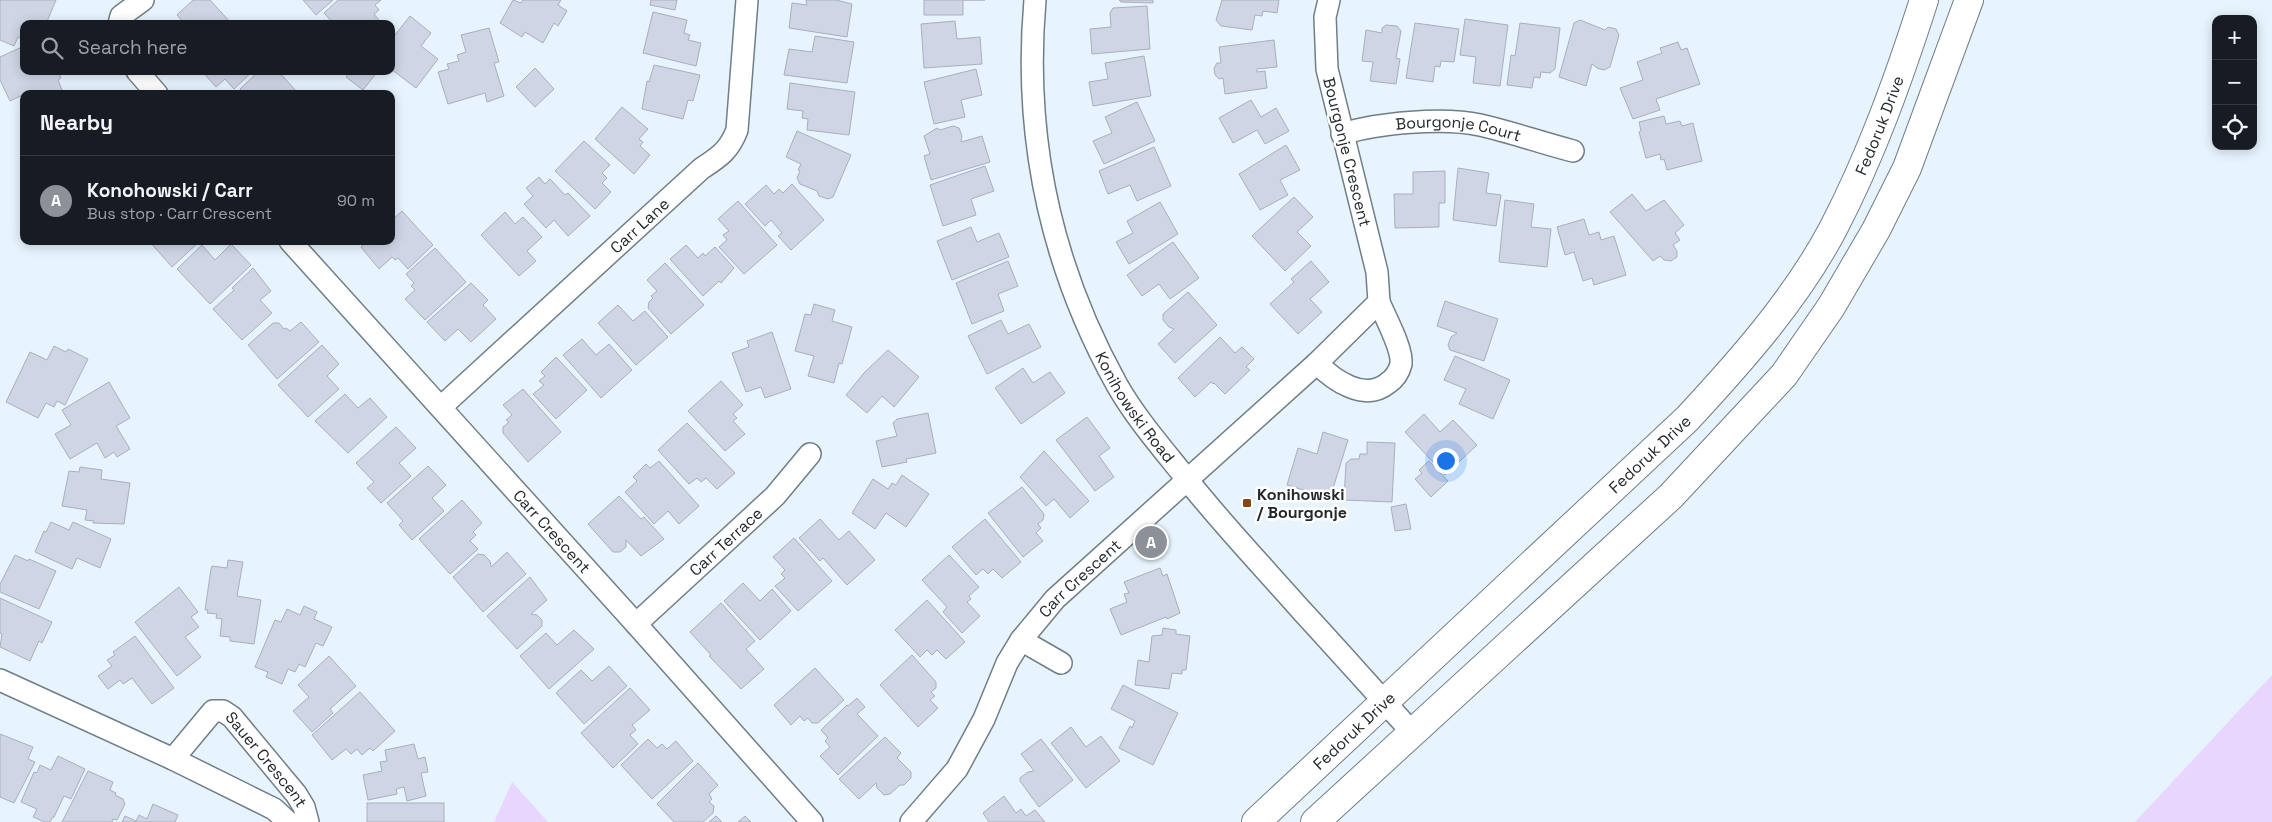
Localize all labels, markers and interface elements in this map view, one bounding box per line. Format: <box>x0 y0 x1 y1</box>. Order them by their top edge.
map controls <box>2212 15 2257 150</box>
button: + <box>2212 15 2257 60</box>
search box <box>20 20 395 75</box>
icon: search <box>38 34 66 62</box>
text: Search here <box>78 35 188 60</box>
button: − <box>2212 60 2257 105</box>
street label: Fedoruk Drive <box>1850 73 1908 178</box>
street label: Bourgonje Crescent <box>1318 75 1376 229</box>
button: locate <box>2212 105 2257 150</box>
text: Nearby <box>40 109 113 136</box>
street label: Bourgonje Court <box>1394 111 1524 146</box>
text: Konohowski / Carr <box>87 178 253 203</box>
text: A <box>51 190 61 211</box>
text: 90 m <box>337 190 375 211</box>
street label: Carr Lane <box>605 193 673 258</box>
text: Bus stop · Carr Crescent <box>87 203 272 224</box>
street label: Konihowski Road <box>1091 348 1180 467</box>
street label: Fedoruk Drive <box>1604 410 1695 497</box>
your location <box>1433 448 1459 474</box>
place label: Konihowski / Bourgonje <box>1256 484 1347 523</box>
street label: Carr Crescent <box>509 485 595 577</box>
marker: Konihowski / Bourgonje <box>1241 497 1253 509</box>
street label: Carr Terrace <box>685 502 767 580</box>
pin: A <box>1135 523 1167 561</box>
street label: Carr Crescent <box>1034 534 1125 622</box>
street label: Fedoruk Drive <box>1308 687 1399 774</box>
street label: Sauer Crescent <box>221 707 312 811</box>

